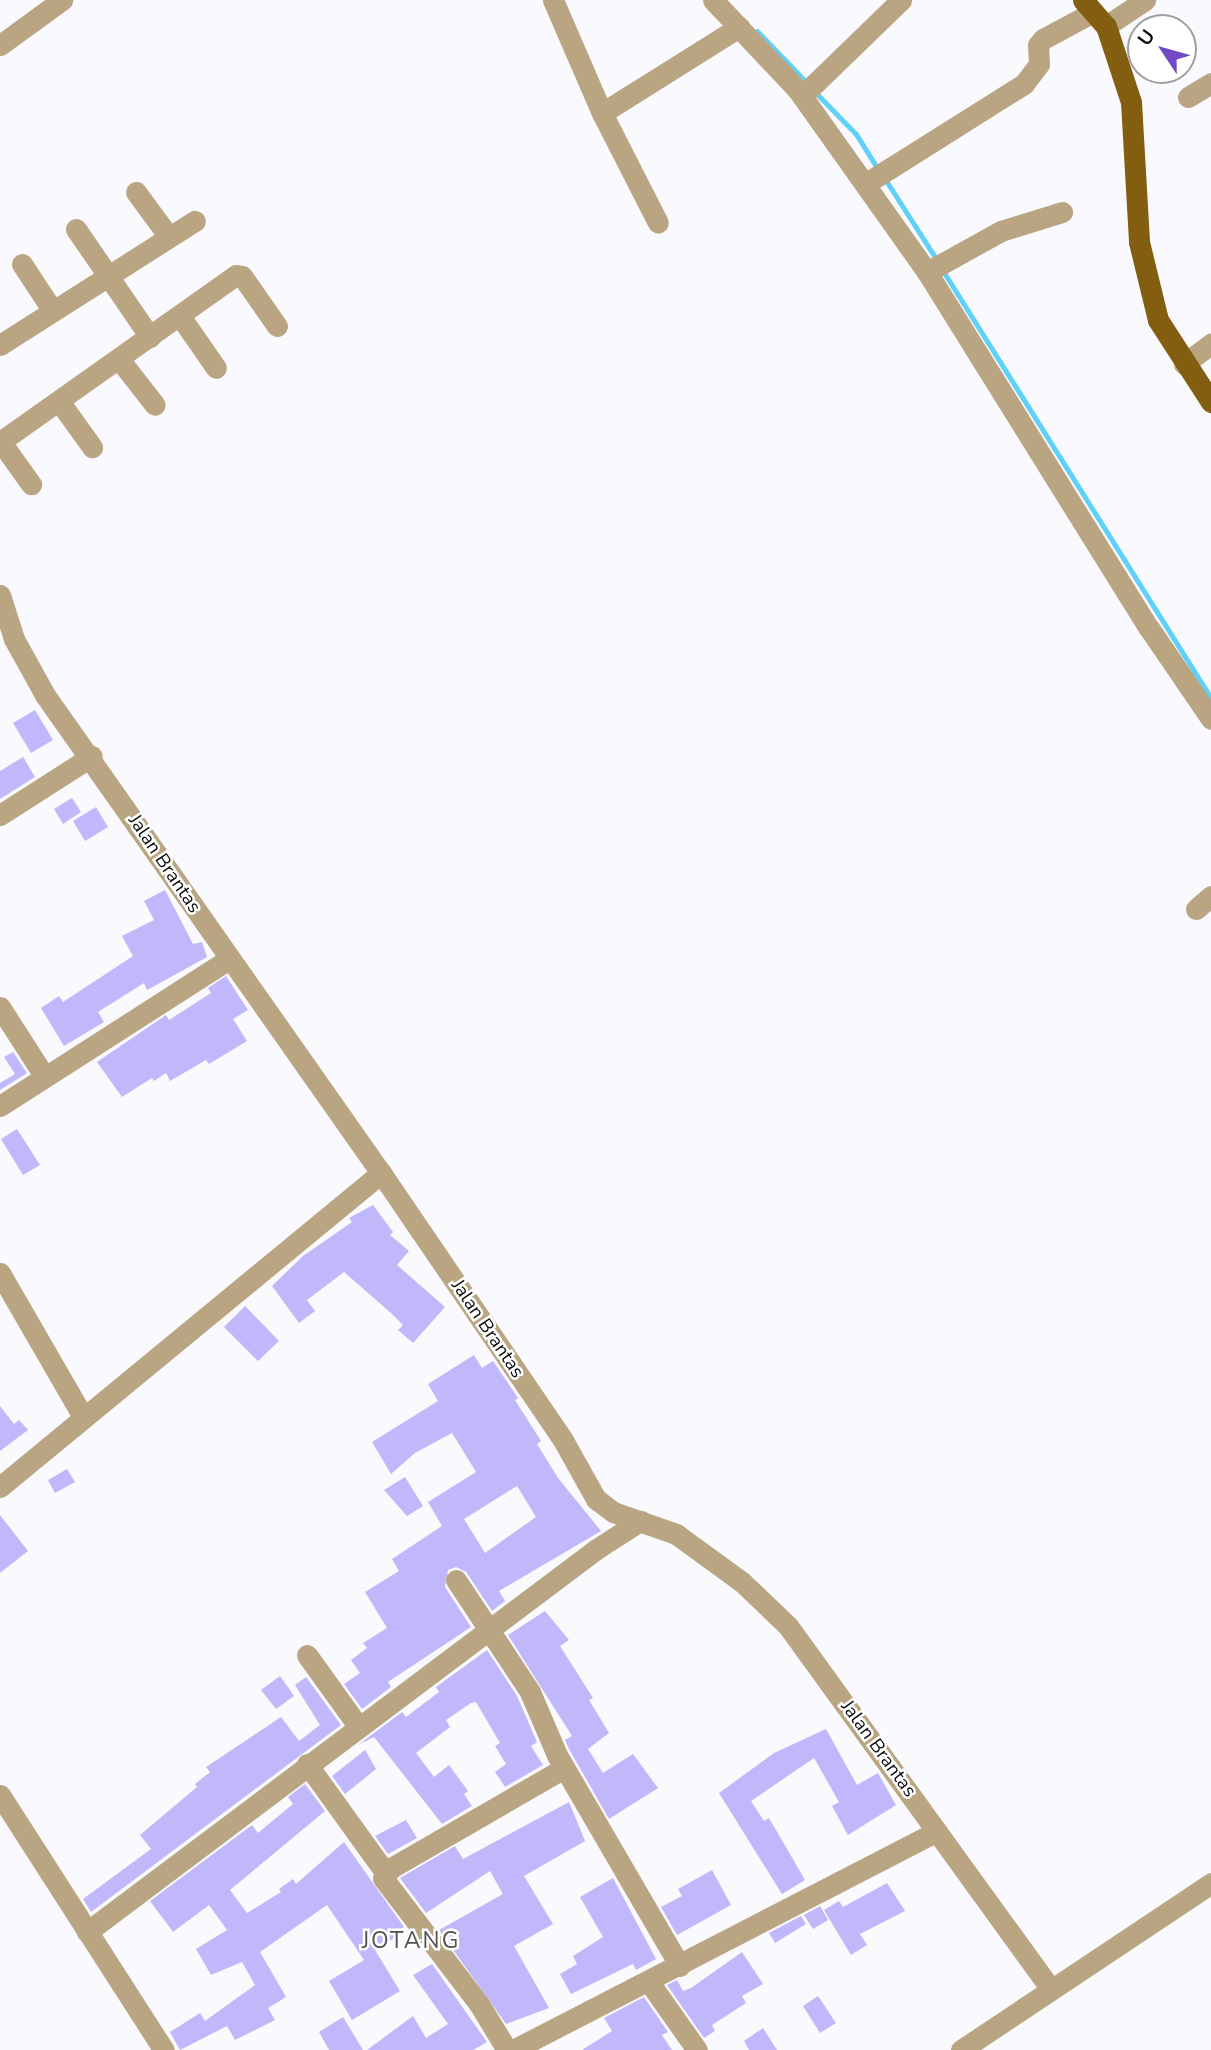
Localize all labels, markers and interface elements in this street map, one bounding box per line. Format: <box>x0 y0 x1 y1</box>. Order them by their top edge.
north arrow <box>1127 14 1197 84</box>
text: U <box>1132 25 1161 51</box>
street label: Jalan Brantas <box>123 810 205 918</box>
street label: Jalan Brantas <box>446 1275 528 1383</box>
street label: Jalan Brantas <box>835 1696 921 1802</box>
district label: JOTANG <box>362 1927 460 1955</box>

